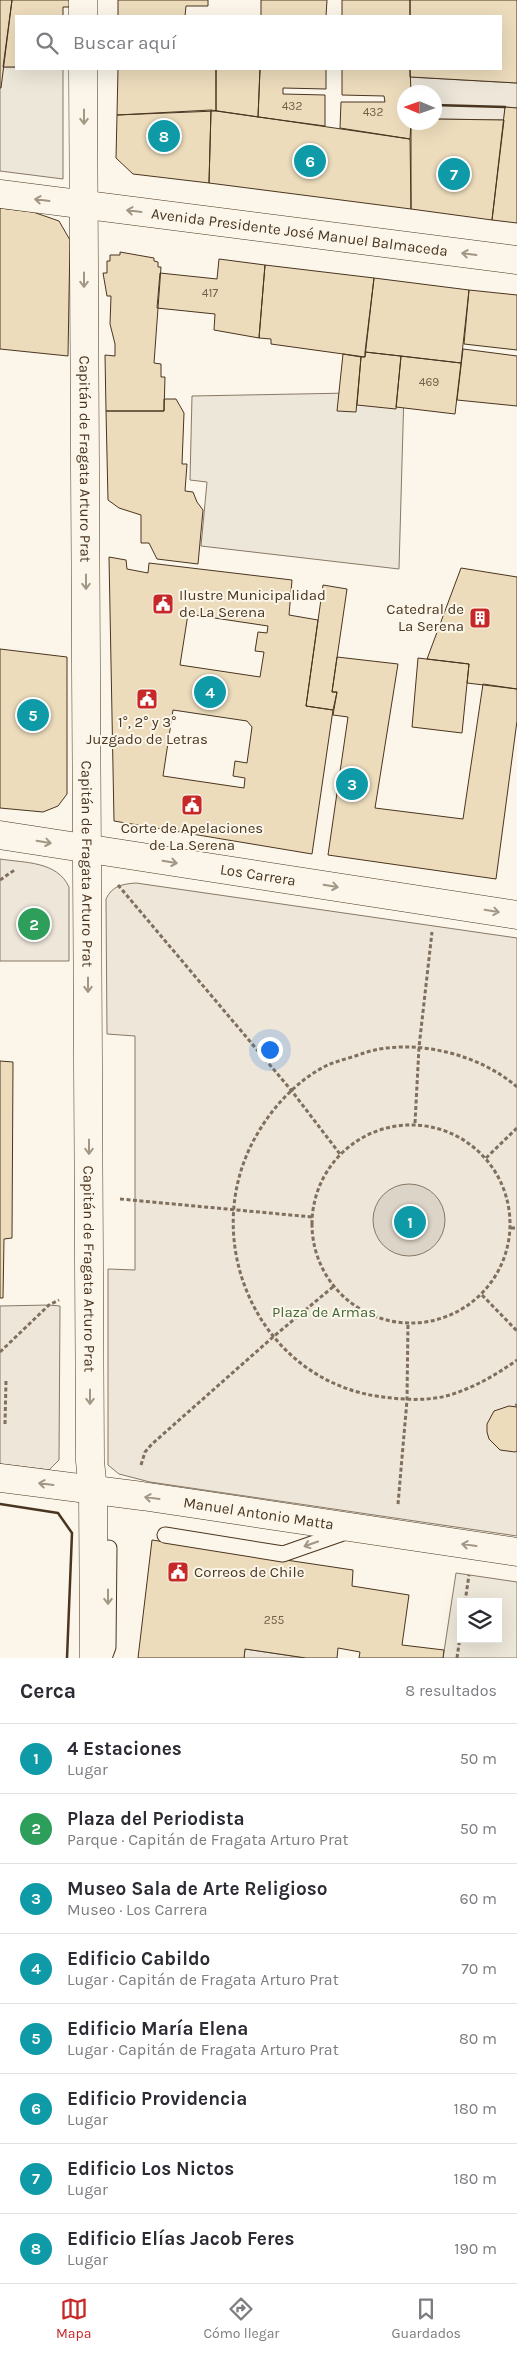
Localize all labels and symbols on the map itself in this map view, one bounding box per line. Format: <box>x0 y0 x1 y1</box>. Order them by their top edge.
north arrow <box>397 85 442 130</box>
house number: 432 <box>282 99 302 113</box>
house number: 432 <box>363 105 383 119</box>
one-way arrow <box>79 109 89 125</box>
pin: 8 <box>148 117 180 155</box>
pin: 6 <box>294 142 326 180</box>
pin: 7 <box>438 155 470 193</box>
one-way arrow <box>34 194 50 204</box>
street label: Avenida Presidente José Manuel Balmaceda <box>150 204 449 260</box>
one-way arrow <box>126 206 142 216</box>
one-way arrow <box>461 249 477 259</box>
one-way arrow <box>79 272 89 288</box>
house number: 417 <box>202 286 219 300</box>
street label: Capitán de Fragata Arturo Prat <box>75 356 94 563</box>
house number: 469 <box>419 375 439 389</box>
one-way arrow <box>81 574 91 590</box>
place label: Ilustre Municipalidad de La Serena <box>179 586 326 621</box>
public building icon: Ilustre Municipalidad de La Serena <box>151 592 175 616</box>
place label: Catedral de La Serena <box>386 600 464 635</box>
building icon: Catedral de La Serena <box>468 606 492 630</box>
pin: 4 <box>194 673 226 711</box>
public building icon: 1°, 2° y 3° Juzgado de Letras <box>135 687 159 711</box>
pin: 5 <box>17 696 49 734</box>
place label: 1°, 2° y 3° Juzgado de Letras <box>86 713 208 748</box>
street label: Capitán de Fragata Arturo Prat <box>77 761 97 968</box>
pin: 3 <box>336 765 368 803</box>
public building icon: Corte de Apelaciones de La Serena <box>180 793 204 817</box>
place label: Corte de Apelaciones de La Serena <box>121 819 263 854</box>
one-way arrow <box>35 837 51 847</box>
one-way arrow <box>162 857 178 867</box>
street label: Los Carrera <box>219 860 297 890</box>
one-way arrow <box>323 881 339 891</box>
pin: 2 <box>18 905 50 943</box>
one-way arrow <box>483 907 499 917</box>
one-way arrow <box>83 976 93 993</box>
your location <box>257 1037 283 1063</box>
one-way arrow <box>84 1139 94 1155</box>
street label: Capitán de Fragata Arturo Prat <box>80 1166 99 1373</box>
pin: 1 <box>394 1203 426 1241</box>
park label: Plaza de Armas <box>272 1303 376 1321</box>
one-way arrow <box>85 1389 95 1405</box>
one-way arrow <box>39 1479 55 1489</box>
one-way arrow <box>145 1492 161 1502</box>
street label: Manuel Antonio Matta <box>182 1493 335 1534</box>
one-way arrow <box>304 1540 319 1549</box>
one-way arrow <box>461 1540 477 1550</box>
public building icon: Correos de Chile <box>166 1560 190 1584</box>
place label: Correos de Chile <box>194 1563 304 1581</box>
one-way arrow <box>104 1589 113 1605</box>
house number: 255 <box>264 1613 284 1627</box>

